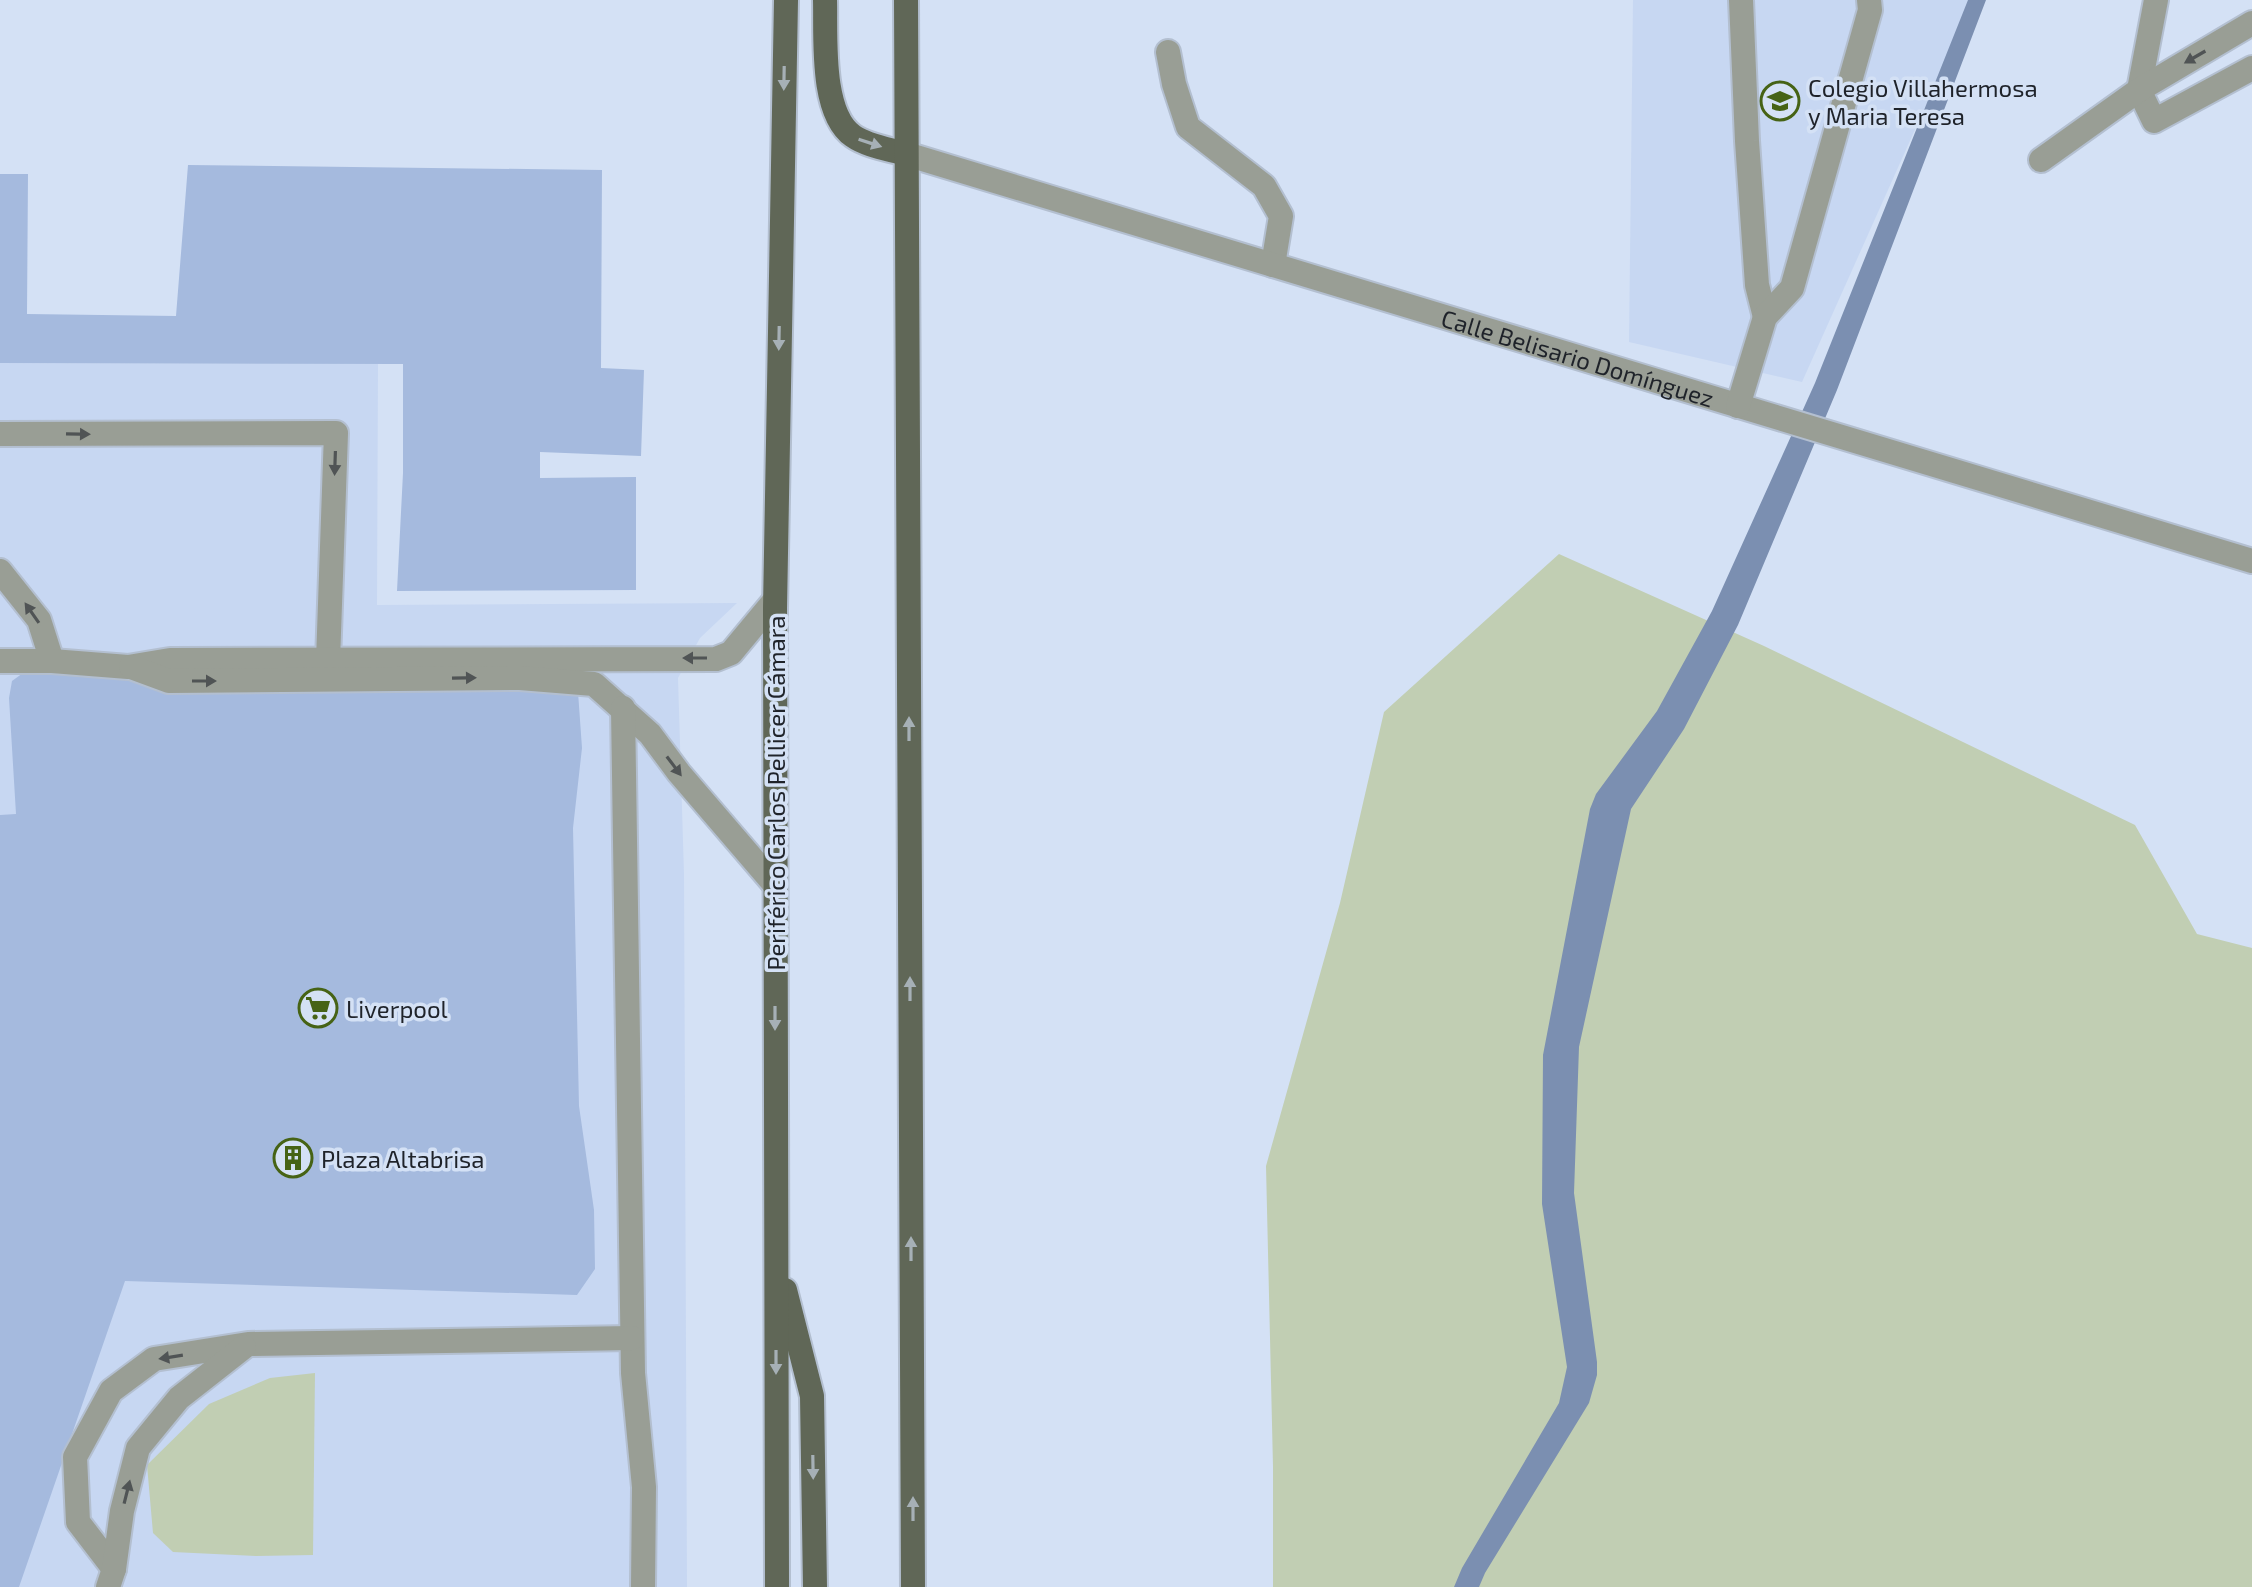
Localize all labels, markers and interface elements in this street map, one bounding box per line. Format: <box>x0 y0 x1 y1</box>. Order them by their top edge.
one-way arrow <box>2184 50 2206 64</box>
one-way arrow <box>778 66 791 91</box>
place label: Colegio Villahermosa y Maria Teresa <box>1808 73 2038 130</box>
school or university icon: Colegio Villahermosa y Maria Teresa <box>1759 80 1801 122</box>
one-way arrow <box>859 137 883 150</box>
street label: Calle Belisario Domínguez <box>1438 302 1718 412</box>
one-way arrow <box>773 326 786 351</box>
one-way arrow <box>66 428 91 441</box>
one-way arrow <box>329 451 342 476</box>
one-way arrow <box>25 602 40 623</box>
street label: Periférico Carlos Pellicer Cámara <box>761 615 790 971</box>
one-way arrow <box>682 652 707 664</box>
one-way arrow <box>452 672 477 685</box>
one-way arrow <box>192 675 217 687</box>
one-way arrow <box>903 716 915 741</box>
one-way arrow <box>666 756 682 777</box>
one-way arrow <box>904 976 916 1001</box>
supermarket icon: Liverpool <box>297 987 339 1029</box>
place label: Liverpool <box>346 994 448 1023</box>
one-way arrow <box>769 1006 781 1031</box>
building icon: Plaza Altabrisa <box>272 1137 314 1179</box>
place label: Plaza Altabrisa <box>321 1144 485 1173</box>
one-way arrow <box>905 1236 917 1261</box>
one-way arrow <box>770 1350 782 1375</box>
one-way arrow <box>158 1351 183 1363</box>
one-way arrow <box>807 1455 819 1480</box>
one-way arrow <box>122 1479 134 1504</box>
one-way arrow <box>907 1496 919 1521</box>

